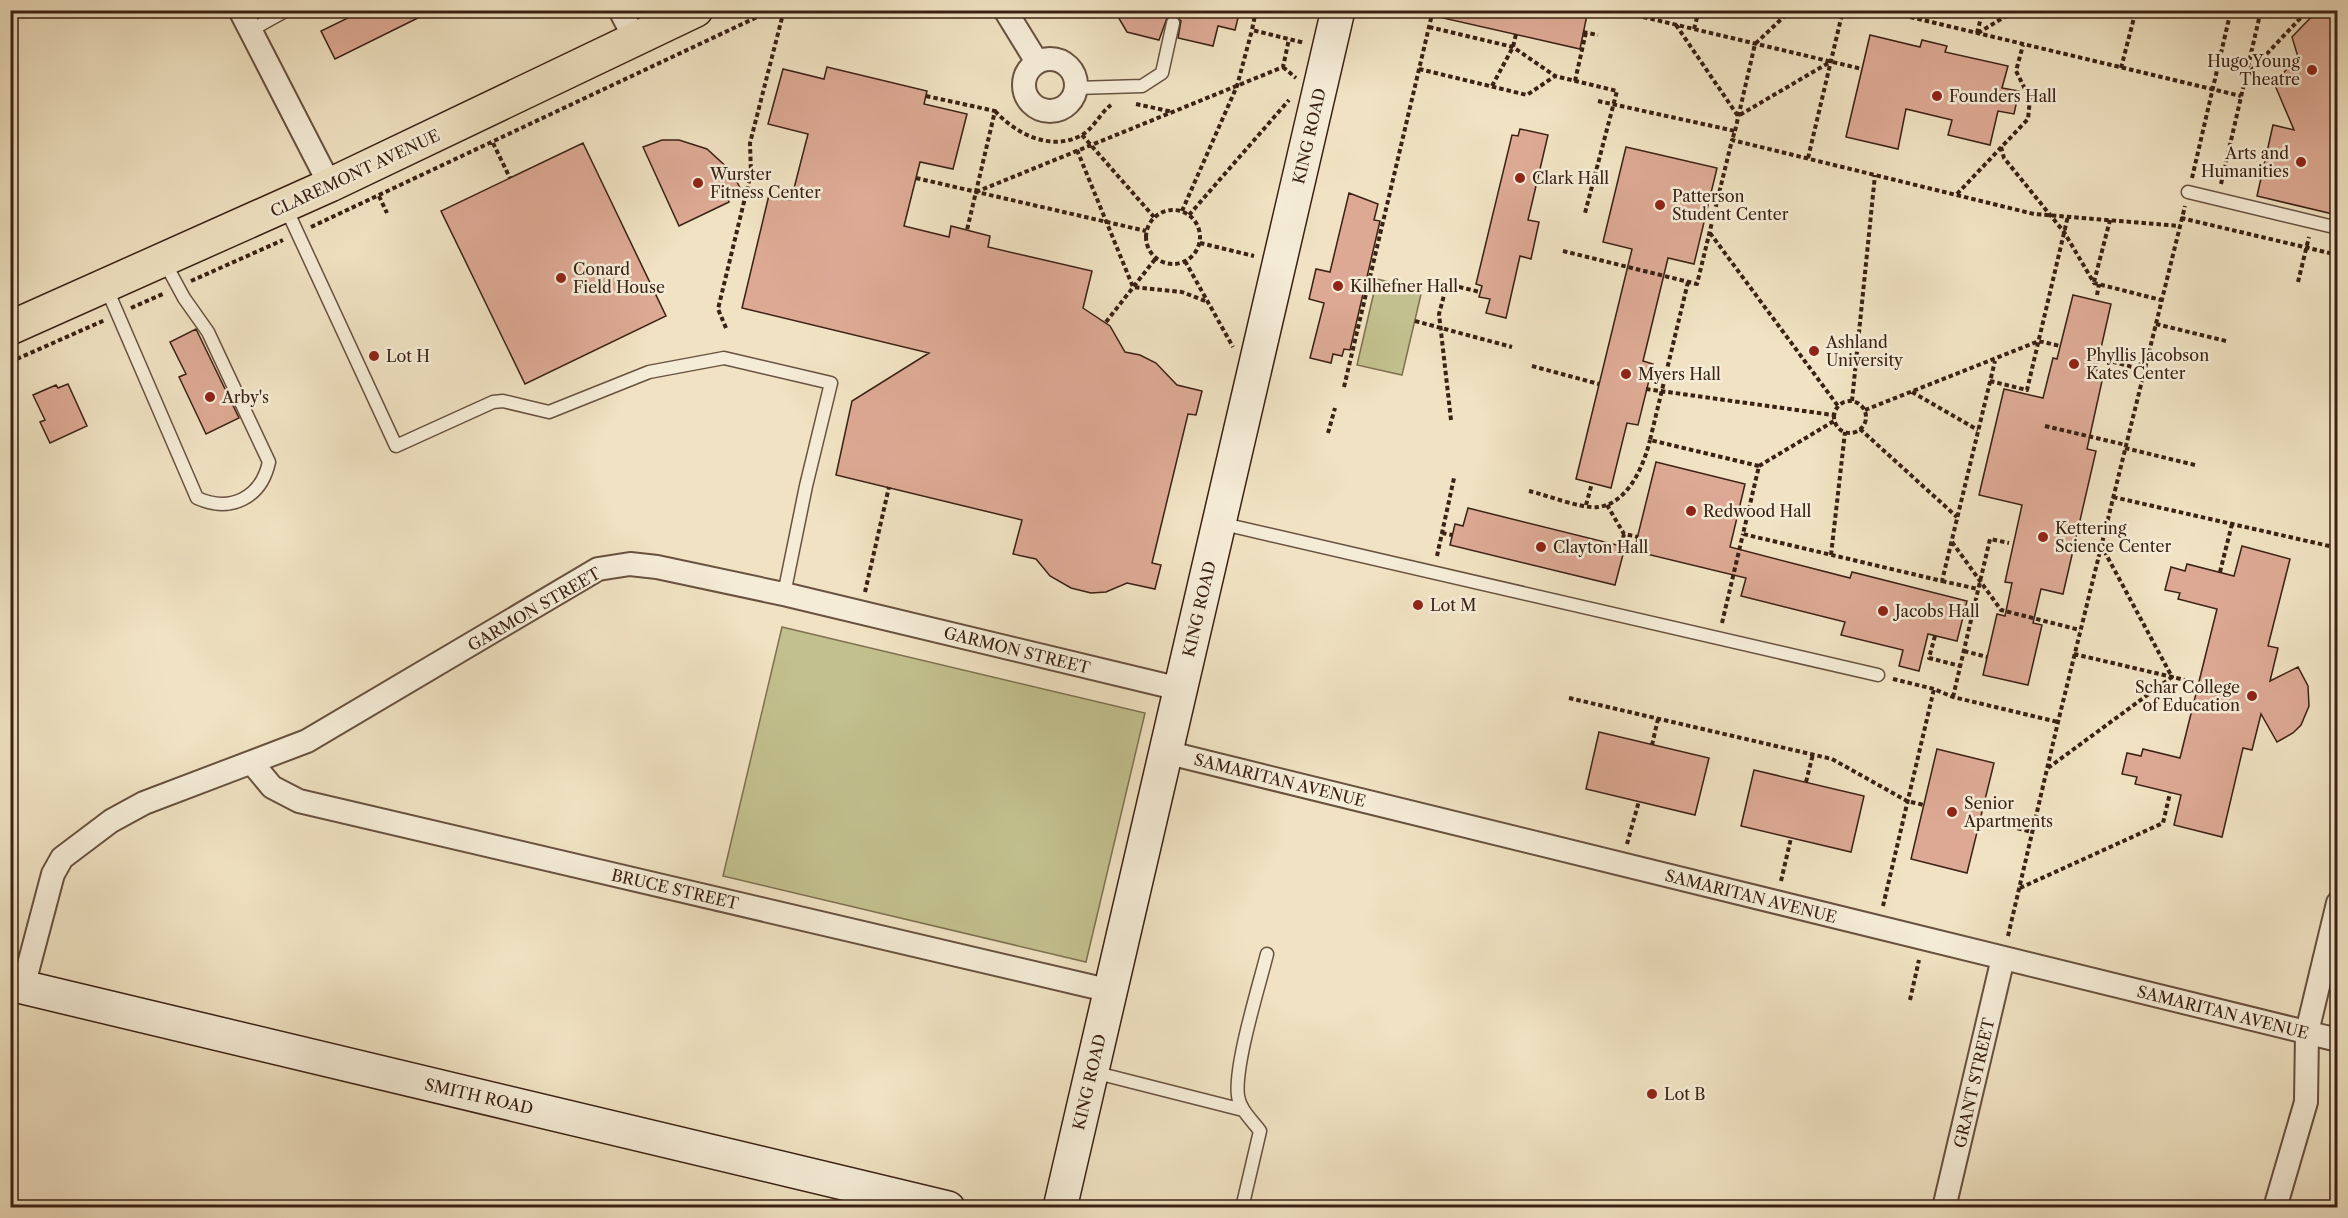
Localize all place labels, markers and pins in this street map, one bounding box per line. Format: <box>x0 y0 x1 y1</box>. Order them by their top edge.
place label: Hugo Young Theatre <box>2207 51 2301 89</box>
marker: Hugo Young Theatre <box>2305 63 2319 77</box>
place label: Founders Hall <box>1949 86 2057 106</box>
marker: Founders Hall <box>1930 89 1944 103</box>
place label: Arts and Humanities <box>2201 143 2289 181</box>
marker: Arts and Humanities <box>2294 155 2308 169</box>
place label: Wurster Fitness Center <box>709 164 821 202</box>
place label: Clark Hall <box>1532 168 1609 188</box>
marker: Clark Hall <box>1513 171 1527 185</box>
marker: Wurster Fitness Center <box>691 176 705 190</box>
place label: Patterson Student Center <box>1672 186 1789 224</box>
marker: Patterson Student Center <box>1653 198 1667 212</box>
place label: Conard Field House <box>573 259 665 297</box>
marker: Conard Field House <box>554 271 568 285</box>
place label: Kilhefner Hall <box>1350 276 1458 296</box>
marker: Kilhefner Hall <box>1331 279 1345 293</box>
place label: Ashland University <box>1825 332 1904 370</box>
marker: Ashland University <box>1807 344 1821 358</box>
place label: Phyllis Jacobson Kates Center <box>2086 345 2209 383</box>
place label: Lot H <box>386 346 430 366</box>
marker: Lot H <box>367 349 381 363</box>
marker: Phyllis Jacobson Kates Center <box>2067 357 2081 371</box>
place label: Myers Hall <box>1638 364 1721 384</box>
marker: Myers Hall <box>1619 367 1633 381</box>
place label: Arby's <box>221 387 269 407</box>
marker: Arby's <box>203 390 217 404</box>
place label: Redwood Hall <box>1703 501 1811 521</box>
marker: Redwood Hall <box>1684 504 1698 518</box>
place label: Kettering Science Center <box>2055 518 2171 556</box>
marker: Kettering Science Center <box>2036 530 2050 544</box>
place label: Clayton Hall <box>1553 537 1649 557</box>
marker: Clayton Hall <box>1534 540 1548 554</box>
place label: Lot M <box>1430 595 1476 615</box>
marker: Lot M <box>1411 598 1425 612</box>
place label: Jacobs Hall <box>1892 601 1980 621</box>
marker: Jacobs Hall <box>1876 604 1890 618</box>
place label: Schar College of Education <box>2135 677 2240 715</box>
marker: Schar College of Education <box>2245 689 2259 703</box>
place label: Senior Apartments <box>1963 793 2053 831</box>
marker: Senior Apartments <box>1945 805 1959 819</box>
place label: Lot B <box>1664 1084 1705 1104</box>
marker: Lot B <box>1645 1087 1659 1101</box>

